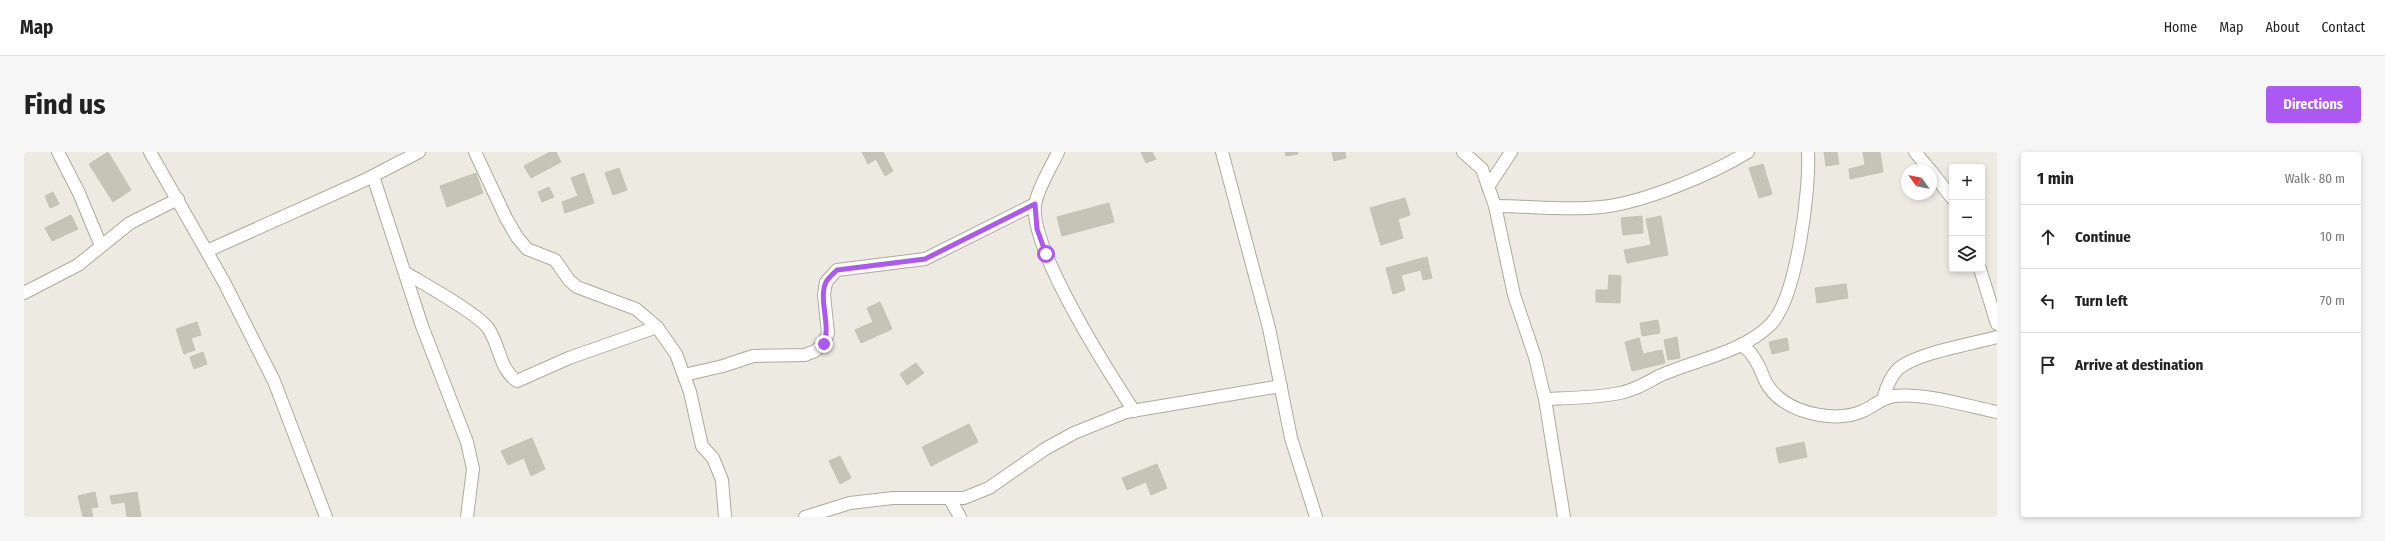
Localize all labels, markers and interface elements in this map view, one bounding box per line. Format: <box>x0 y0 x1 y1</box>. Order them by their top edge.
text: Map <box>20 16 53 39</box>
text: Home <box>2164 19 2197 36</box>
text: Map <box>2219 19 2243 36</box>
text: About <box>2265 19 2300 36</box>
text: Contact <box>2322 19 2365 36</box>
button: Directions <box>2266 86 2361 123</box>
text: Find us <box>24 88 106 121</box>
north arrow <box>1901 164 1937 200</box>
map controls <box>1949 164 1985 272</box>
button: + <box>1949 164 1985 200</box>
text: 1 min <box>2037 168 2074 189</box>
text: Walk · 80 m <box>2285 171 2345 186</box>
button: − <box>1949 200 1985 236</box>
icon: ahead <box>2037 226 2059 248</box>
text: Continue <box>2075 228 2131 246</box>
text: 10 m <box>2320 229 2345 244</box>
button: layers <box>1949 236 1985 272</box>
route start <box>1037 245 1055 263</box>
icon: left <box>2037 290 2059 312</box>
text: Turn left <box>2075 292 2128 310</box>
text: 70 m <box>2320 293 2345 308</box>
route end <box>815 335 833 353</box>
icon: arrive <box>2037 354 2059 376</box>
text: Arrive at destination <box>2075 356 2203 374</box>

